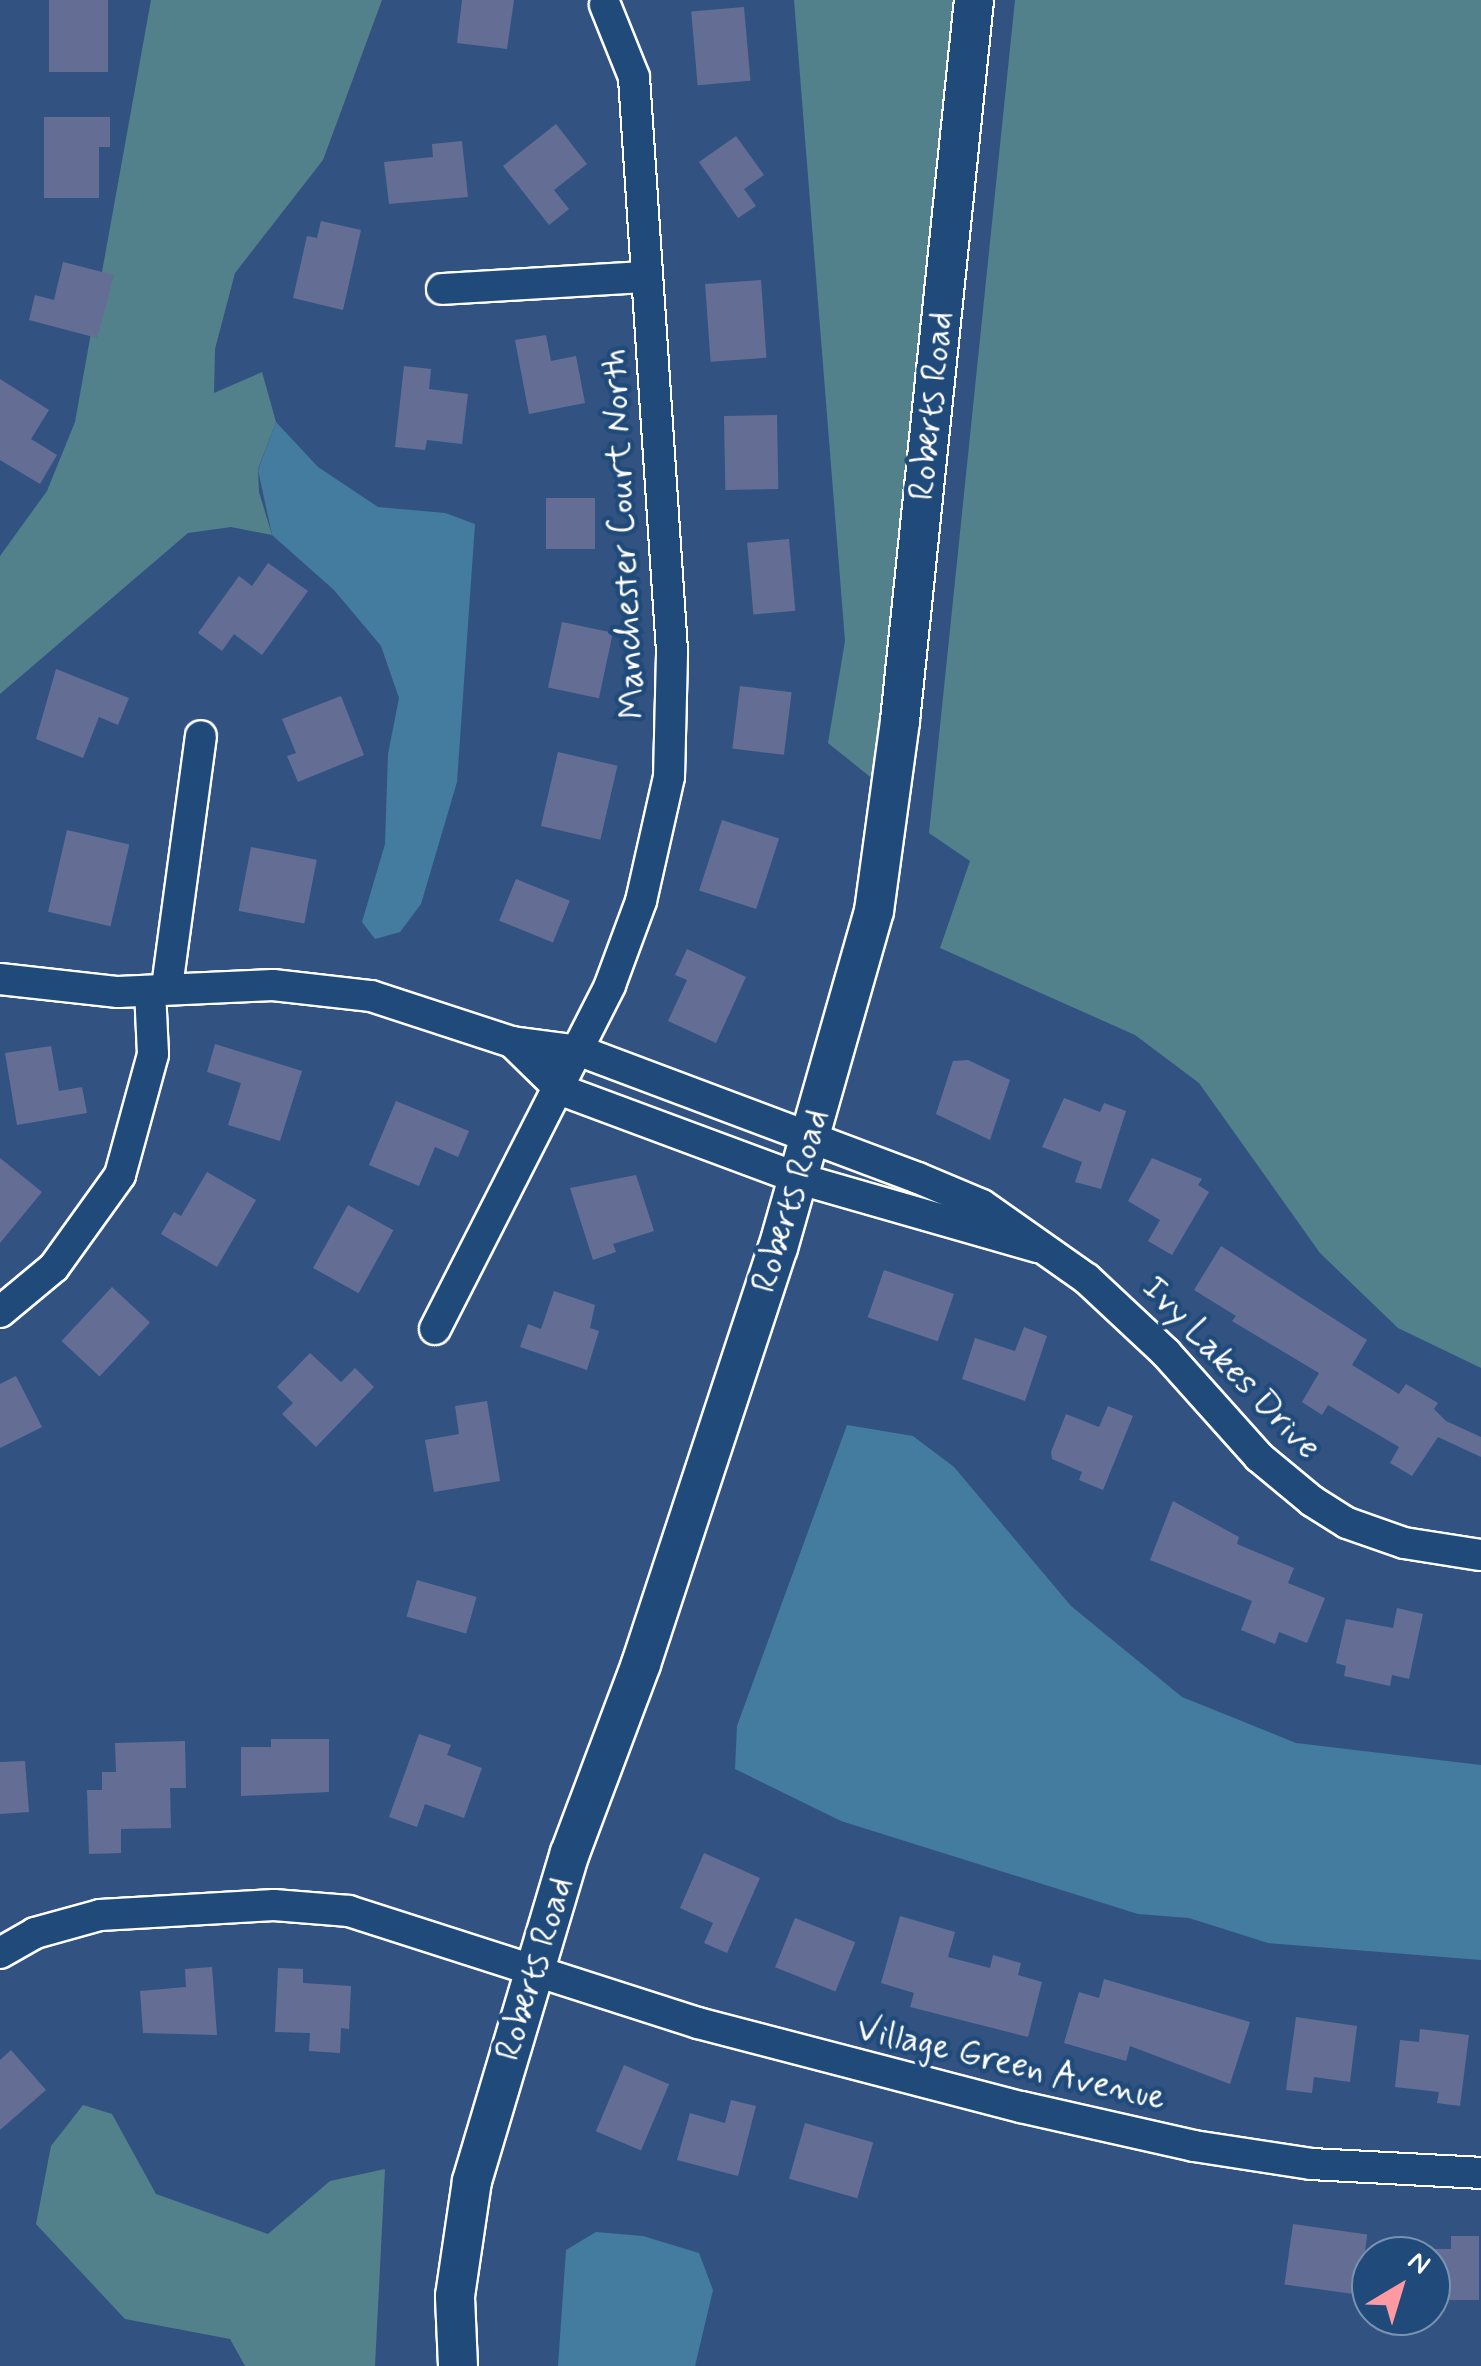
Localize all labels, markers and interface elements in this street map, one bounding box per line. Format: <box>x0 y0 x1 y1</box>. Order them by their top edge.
street label: Roberts Road <box>901 310 963 502</box>
street label: Manchester Court North <box>594 353 654 715</box>
street label: Roberts Road <box>743 1104 839 1298</box>
street label: Ivy Lakes Drive <box>1133 1268 1329 1468</box>
street label: Roberts Road <box>487 1872 583 2066</box>
street label: Village Green Avenue <box>851 2008 1171 2120</box>
north arrow <box>1351 2236 1451 2336</box>
text: N <box>1400 2243 1437 2284</box>

